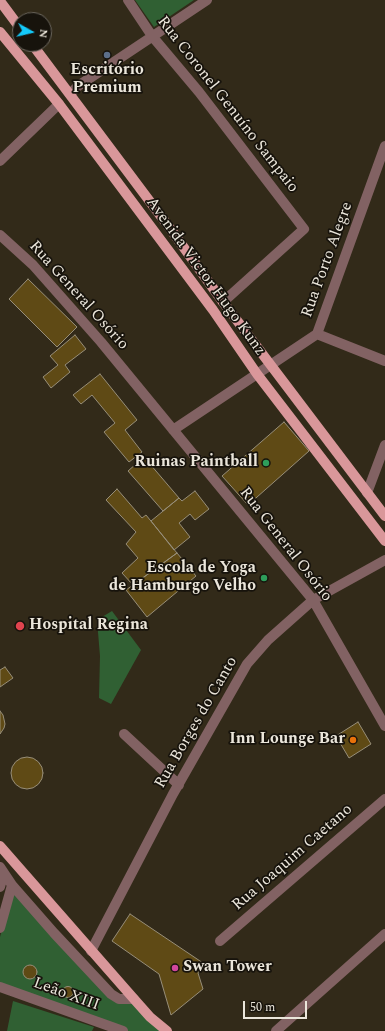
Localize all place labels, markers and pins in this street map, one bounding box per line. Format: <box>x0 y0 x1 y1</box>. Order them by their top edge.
marker: Escritório Premium <box>102 50 112 60</box>
place label: Escritório Premium <box>70 61 144 99</box>
place label: Ruinas Paintball <box>134 453 258 473</box>
marker: Ruinas Paintball <box>261 458 271 468</box>
place label: Escola de Yoga de Hamburgo Velho <box>109 559 256 597</box>
marker: Escola de Yoga de Hamburgo Velho <box>259 573 269 583</box>
place label: Hospital Regina <box>29 616 148 636</box>
marker: Hospital Regina <box>14 620 26 632</box>
place label: Inn Lounge Bar <box>229 730 345 750</box>
marker: Inn Lounge Bar <box>348 735 358 745</box>
place label: Swan Tower <box>183 958 272 978</box>
marker: Swan Tower <box>170 963 180 973</box>

